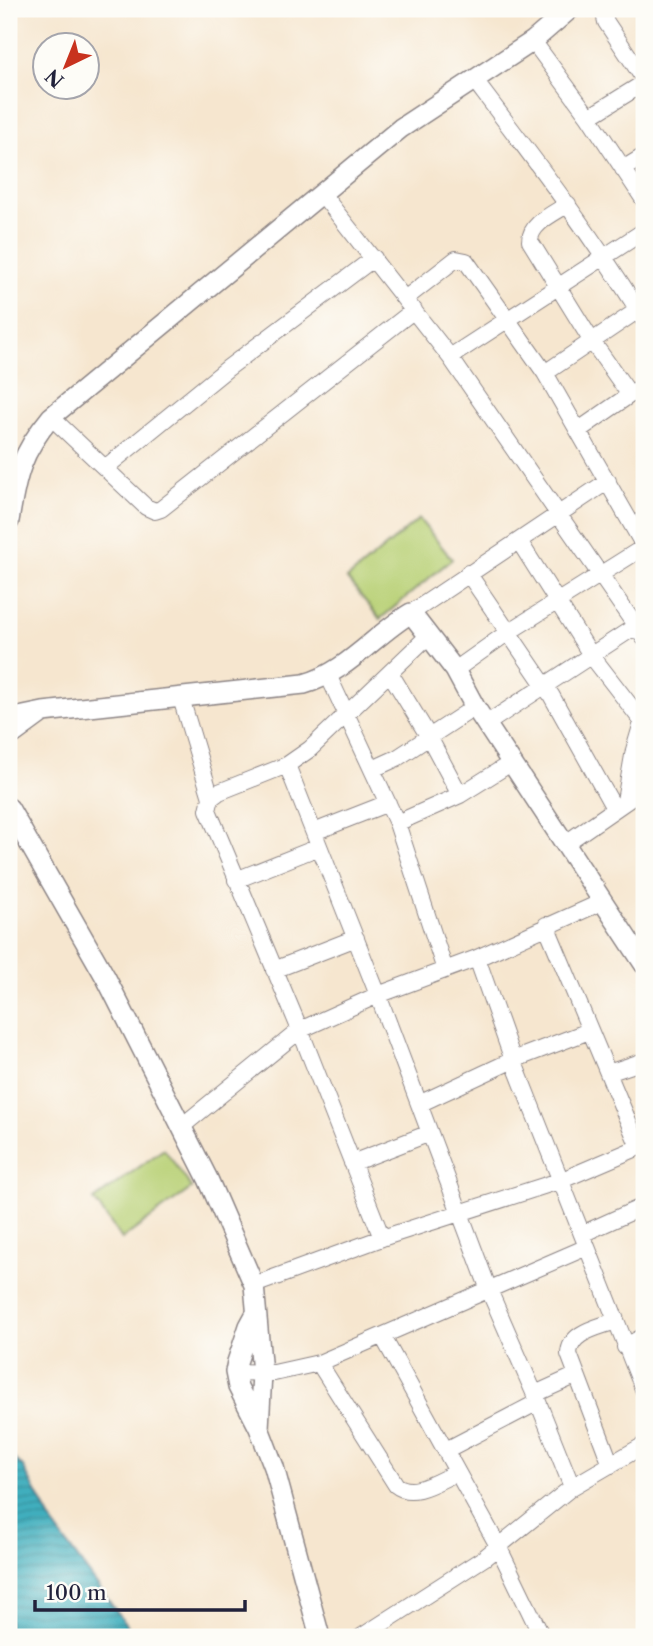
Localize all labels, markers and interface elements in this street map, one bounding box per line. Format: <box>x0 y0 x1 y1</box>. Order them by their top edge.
north arrow <box>32 32 102 102</box>
text: N <box>41 64 69 92</box>
scale bar <box>35 1569 245 1613</box>
text: 100 m <box>46 1580 107 1605</box>

